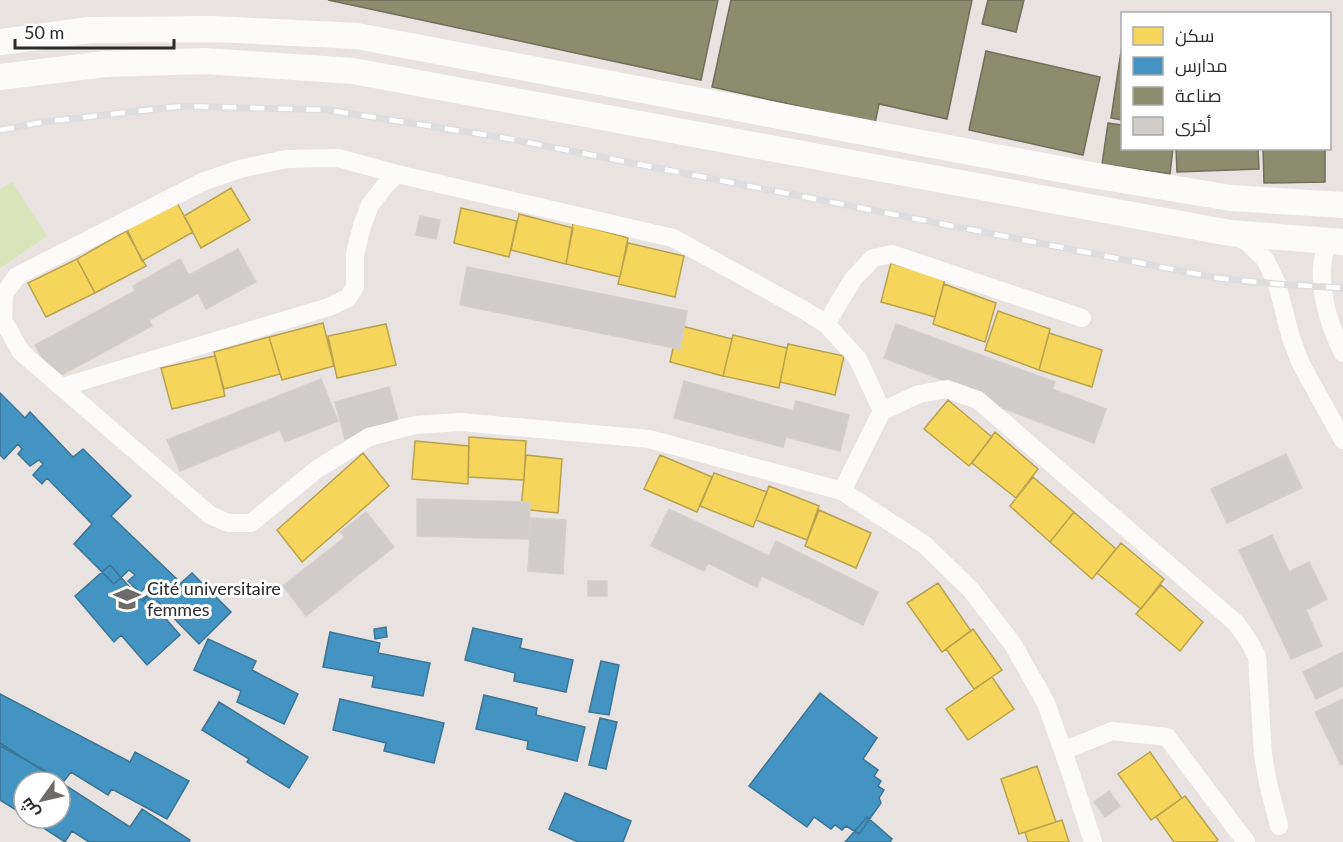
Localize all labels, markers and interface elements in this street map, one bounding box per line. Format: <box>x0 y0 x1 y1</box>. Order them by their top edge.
scale bar <box>15 12 174 50</box>
legend <box>1121 12 1331 150</box>
text: 50 m <box>24 21 64 43</box>
text: سكن <box>1175 24 1214 47</box>
text: مدارس <box>1175 54 1228 77</box>
text: صناعة <box>1175 84 1221 106</box>
text: أخرى <box>1175 114 1212 137</box>
place label: Cité universitaire femmes <box>147 577 281 620</box>
school or university icon: Cité universitaire femmes <box>112 584 142 614</box>
north arrow <box>12 770 72 830</box>
text: ش <box>16 794 44 822</box>

